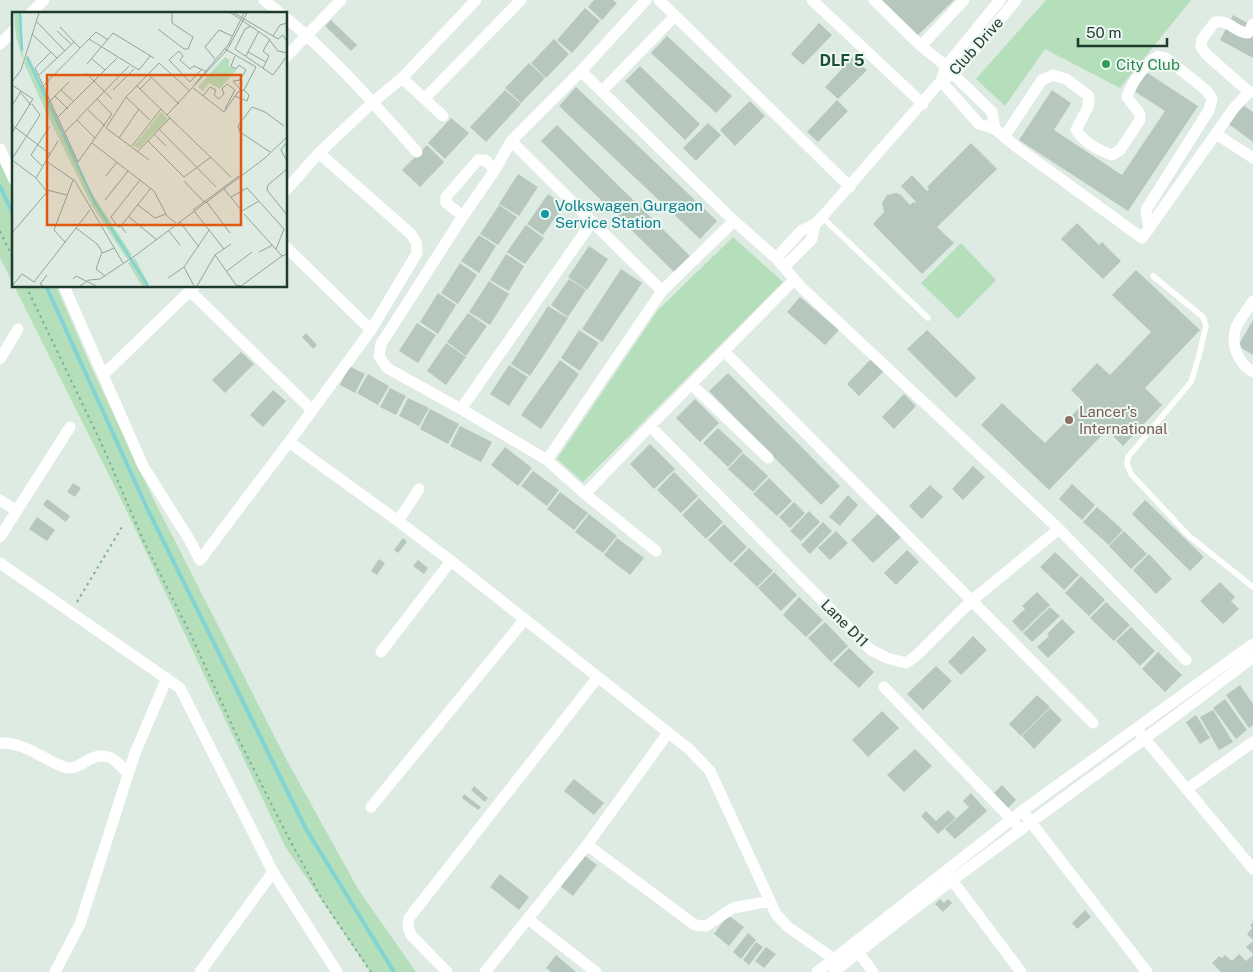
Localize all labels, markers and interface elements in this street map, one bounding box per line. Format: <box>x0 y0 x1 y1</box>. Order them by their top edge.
inset map <box>12 12 288 288</box>
street label: Club Drive <box>946 14 1006 78</box>
scale bar <box>1078 15 1167 47</box>
text: 50 m <box>1086 24 1121 41</box>
district label: DLF 5 <box>820 51 865 70</box>
place label: City Club <box>1116 56 1180 73</box>
marker: City Club <box>1100 58 1112 70</box>
place label: Volkswagen Gurgaon Service Station <box>555 197 703 231</box>
marker: Volkswagen Gurgaon Service Station <box>539 208 551 220</box>
place label: Lancer's International <box>1079 403 1168 437</box>
marker: Lancer's International <box>1063 414 1075 426</box>
street label: Lane D11 <box>818 596 872 650</box>

